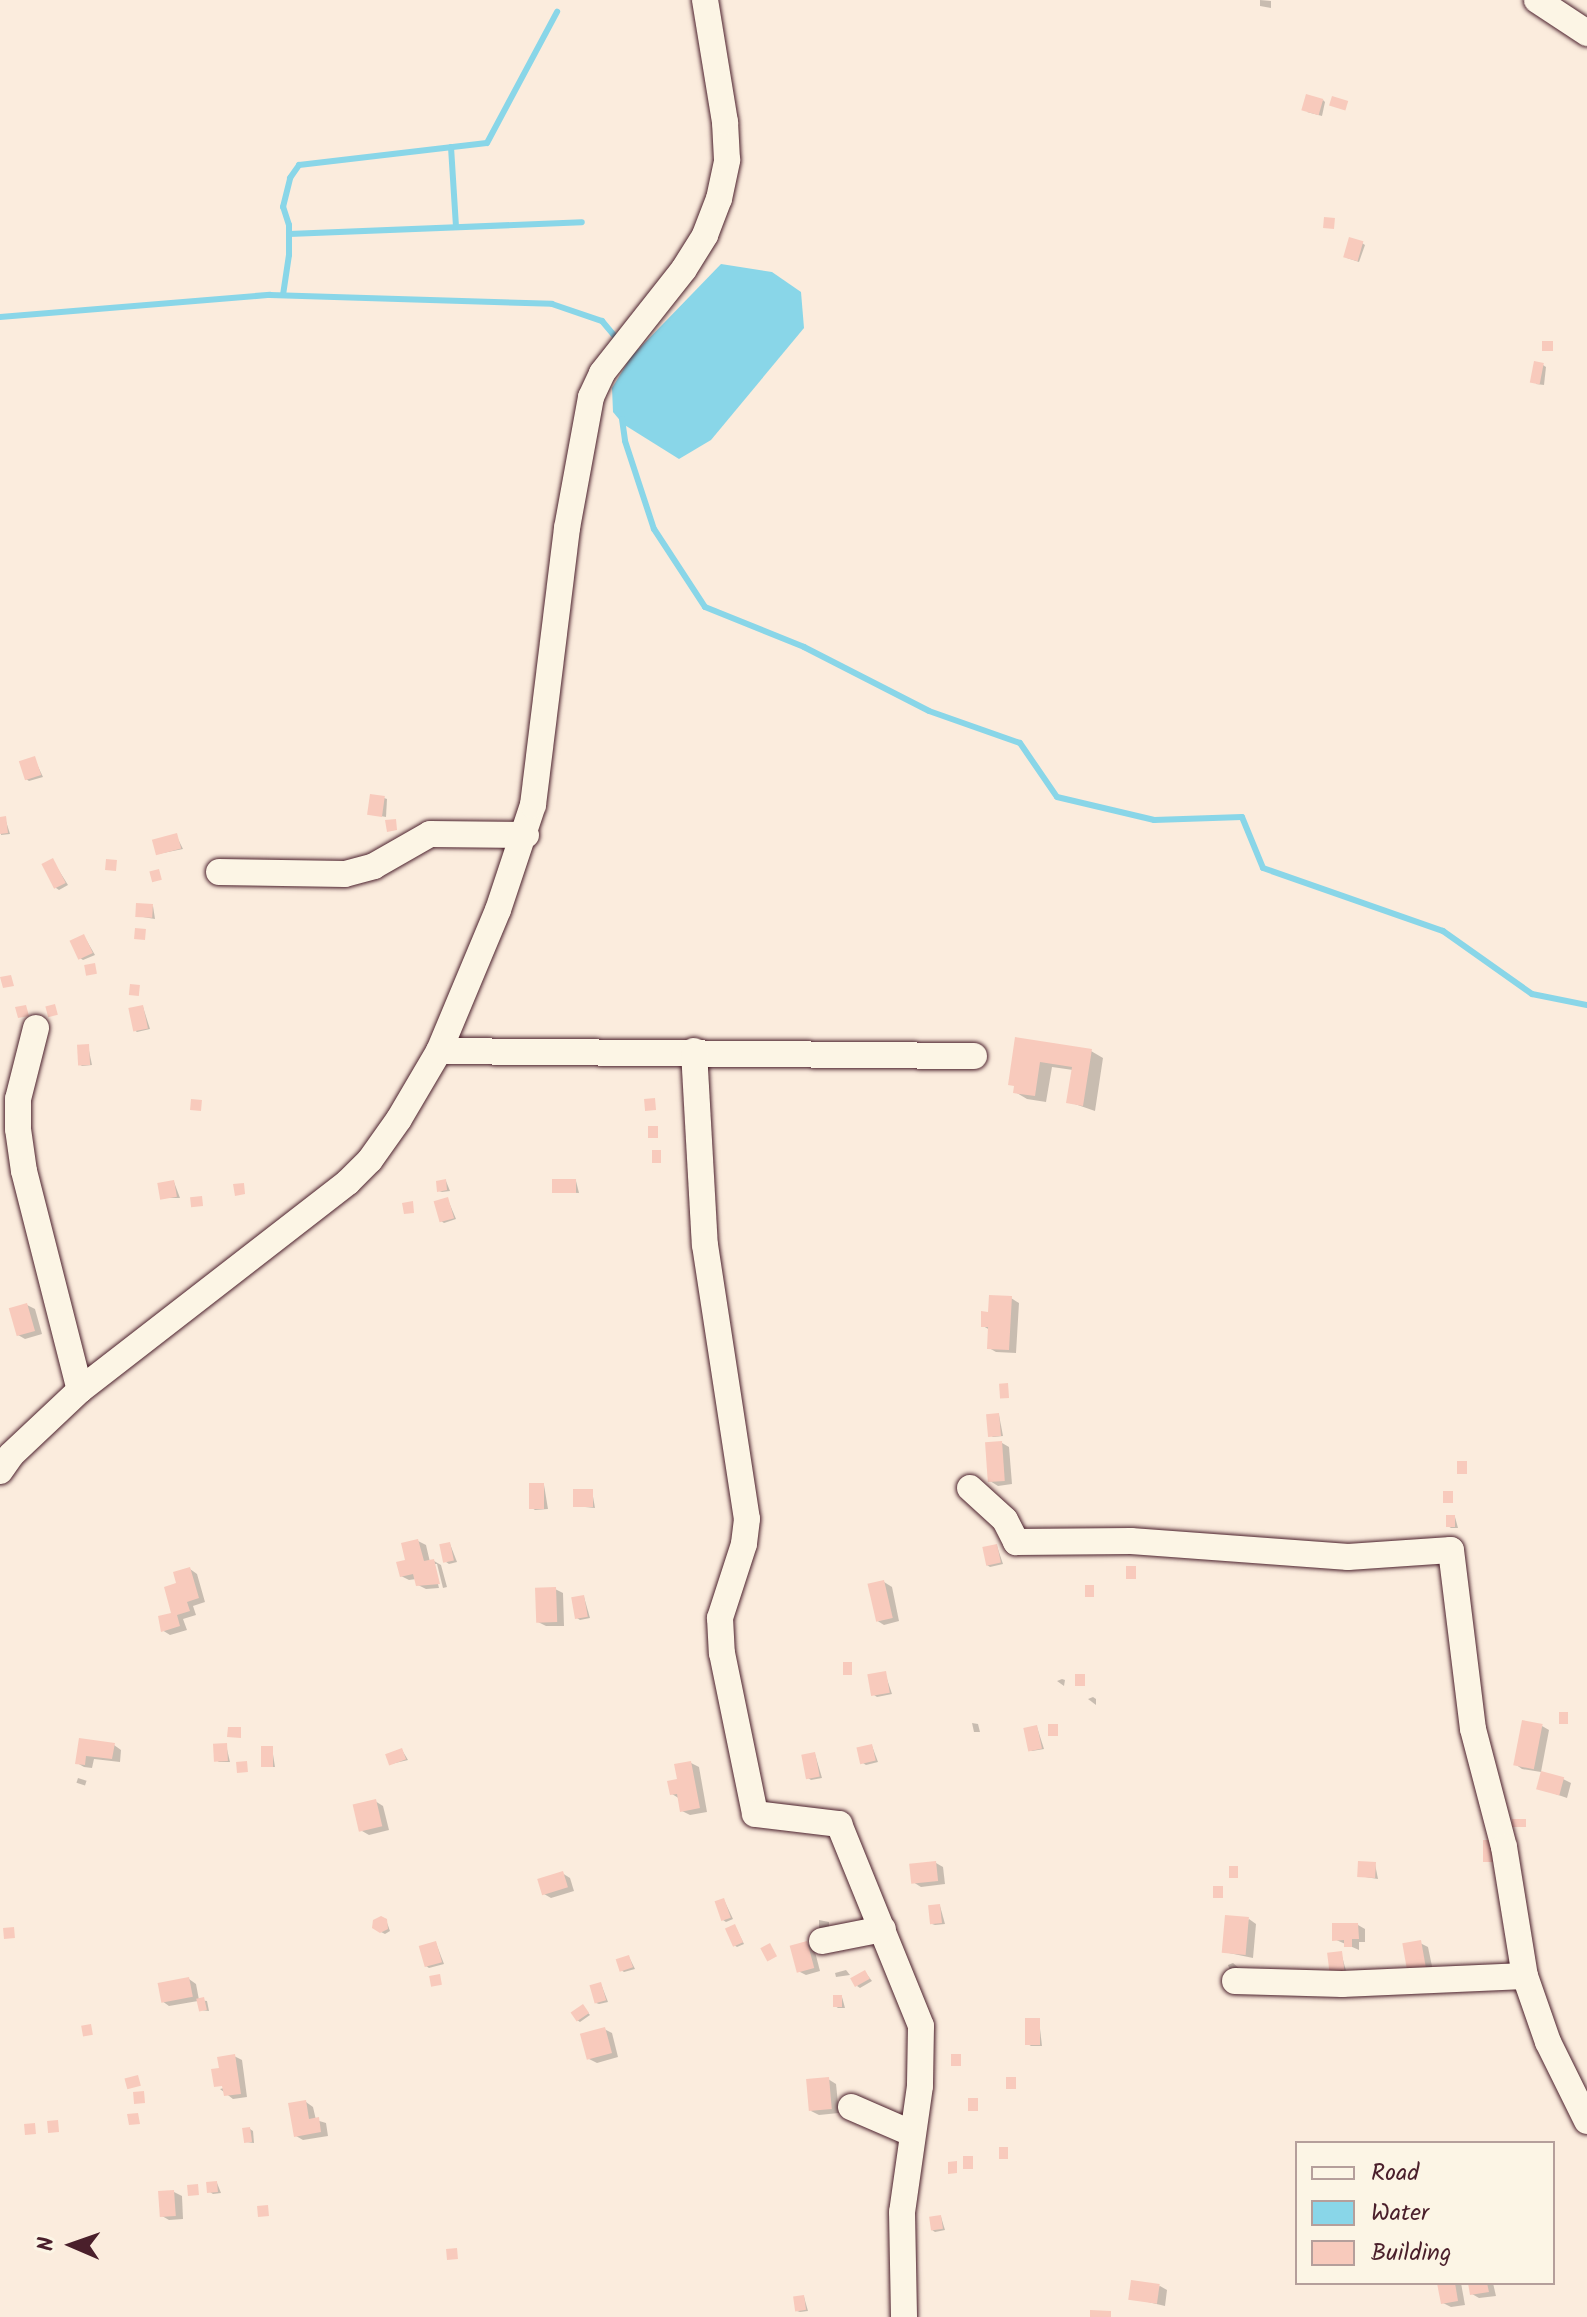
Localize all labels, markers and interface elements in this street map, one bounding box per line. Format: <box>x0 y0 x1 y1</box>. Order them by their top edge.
legend <box>1295 2141 1555 2285</box>
text: Road <box>1371 2154 1419 2193</box>
text: Water <box>1371 2194 1429 2233</box>
north arrow <box>32 2205 112 2285</box>
text: Building <box>1371 2234 1451 2273</box>
text: N <box>30 2237 65 2252</box>

